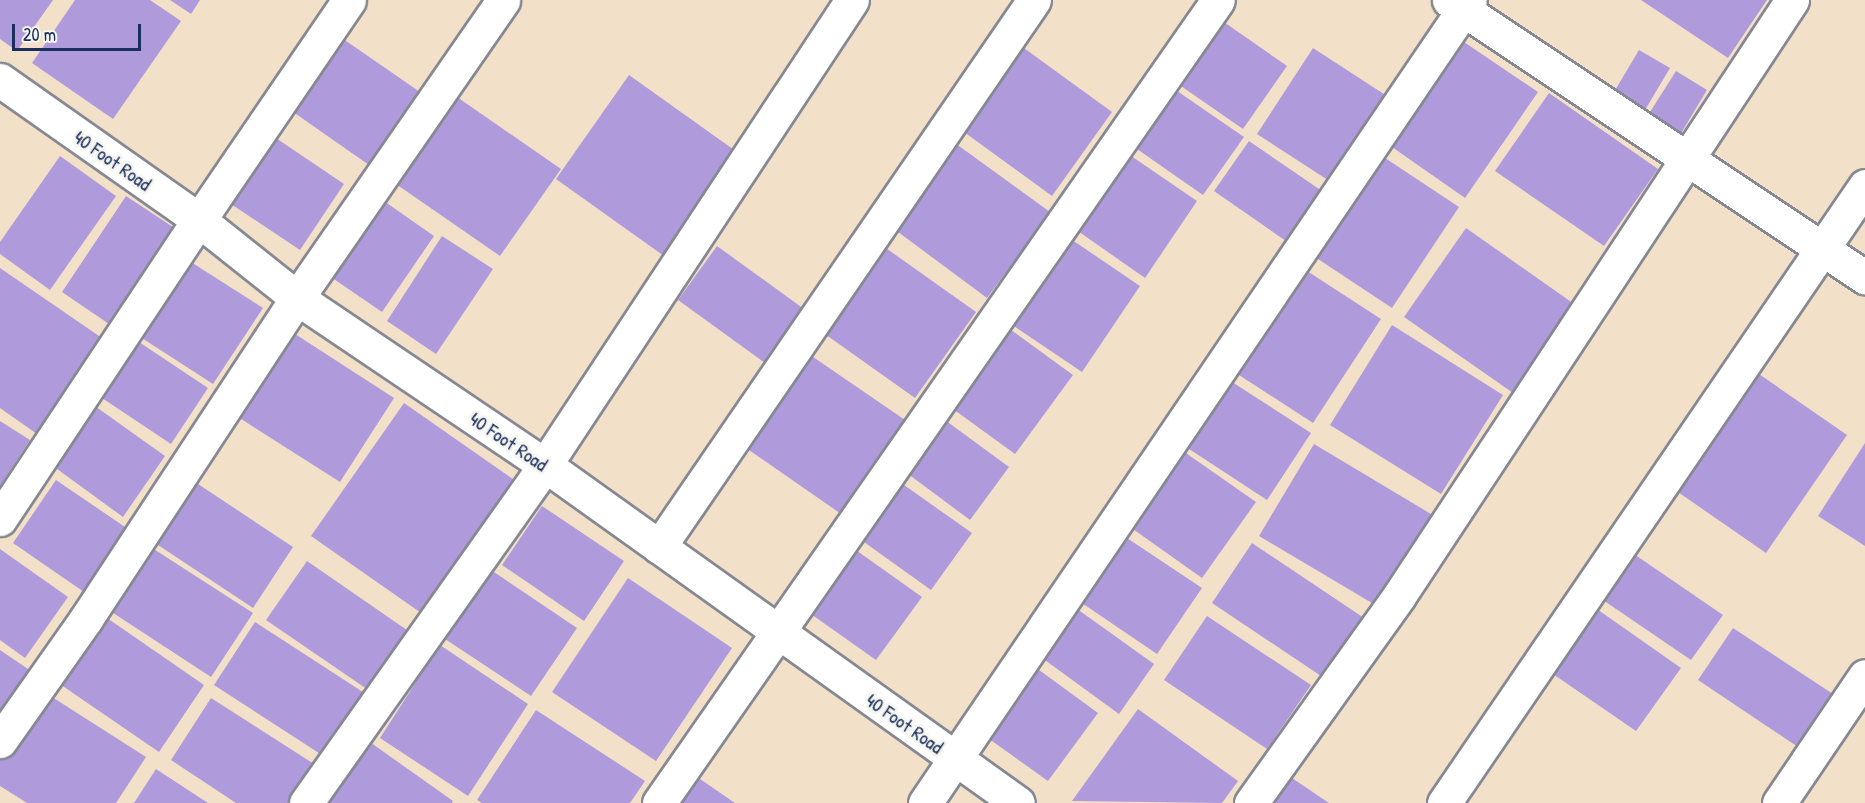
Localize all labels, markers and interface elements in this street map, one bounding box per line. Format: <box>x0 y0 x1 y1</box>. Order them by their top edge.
scale bar <box>15 12 144 50</box>
text: 20 m <box>23 22 56 47</box>
street label: 40 Foot Road <box>70 125 156 195</box>
street label: 40 Foot Road <box>465 406 553 476</box>
street label: 40 Foot Road <box>862 688 948 758</box>

